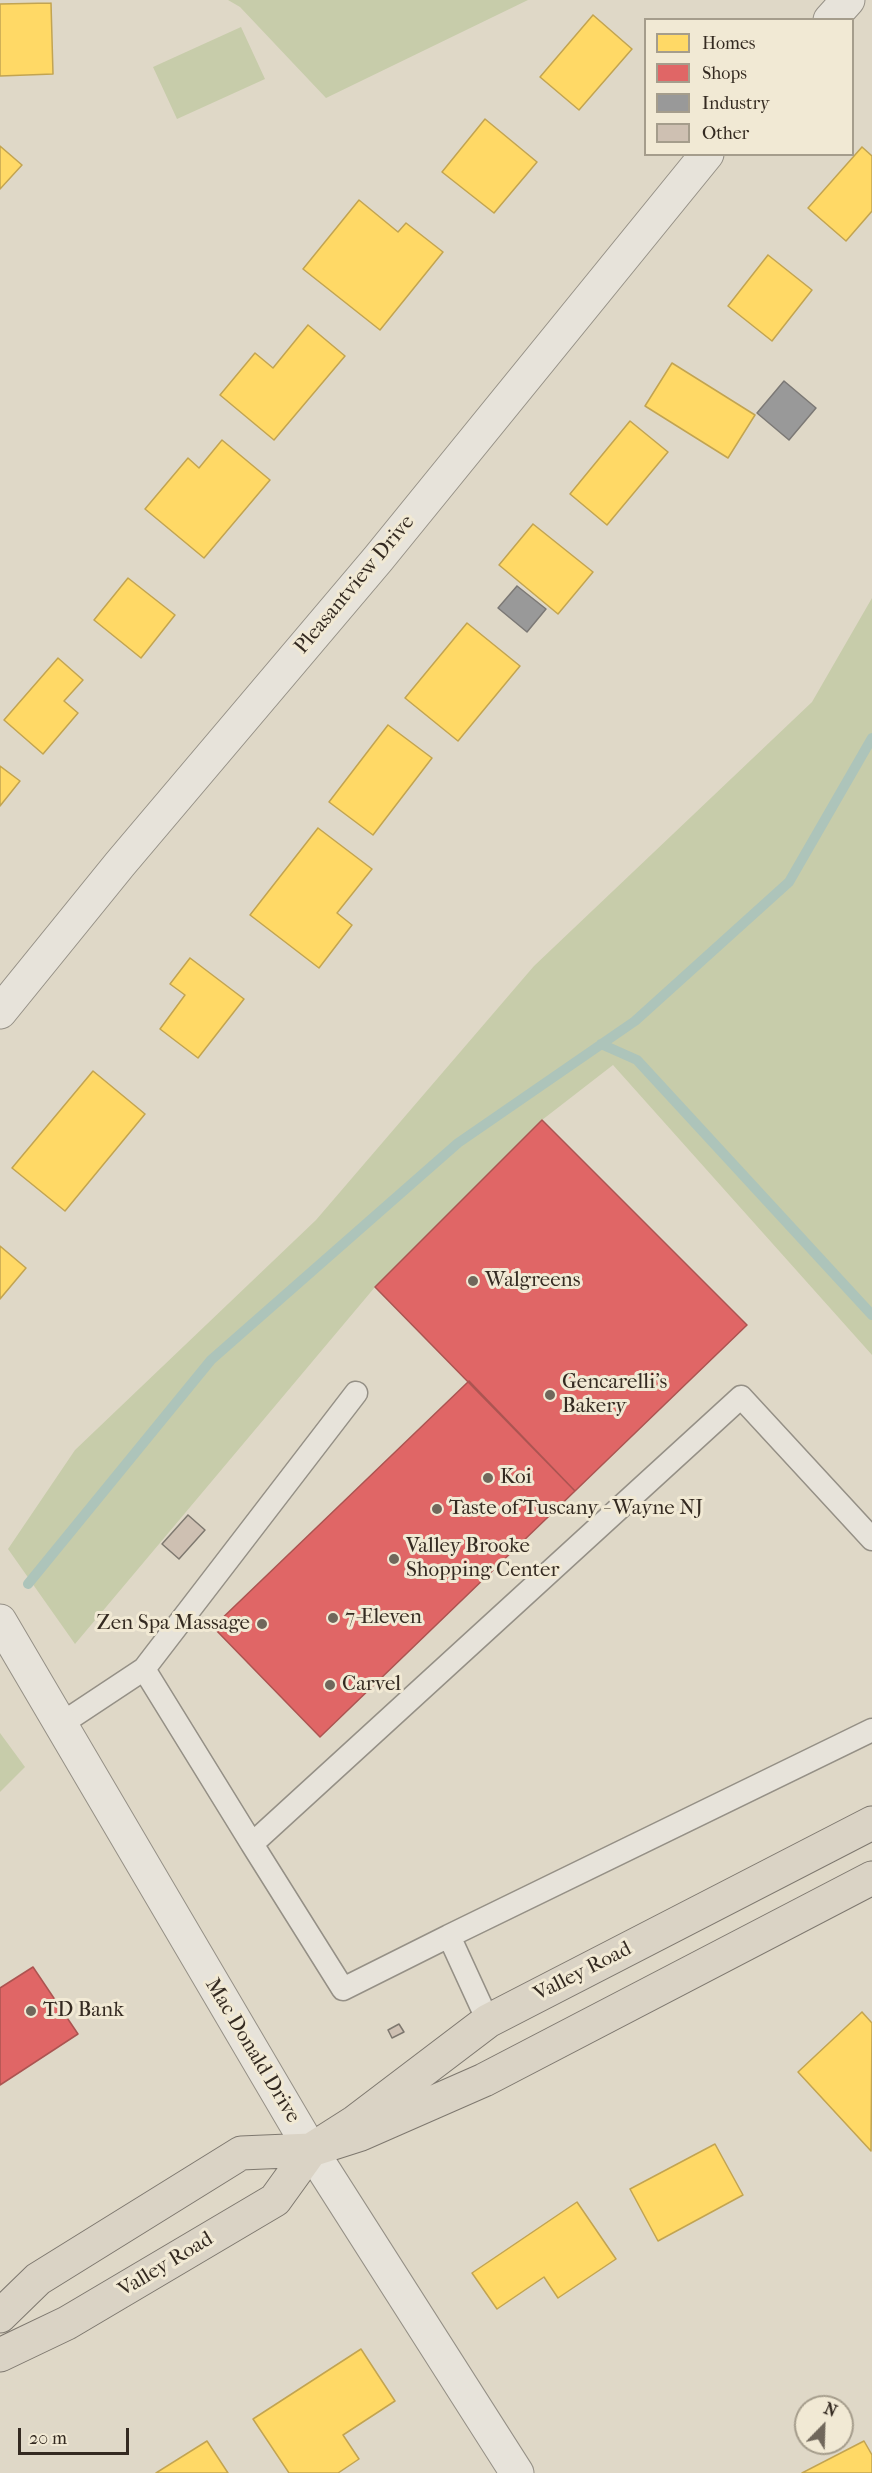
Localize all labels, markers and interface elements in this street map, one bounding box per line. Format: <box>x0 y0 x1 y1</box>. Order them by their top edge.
legend <box>644 18 854 156</box>
text: Homes <box>702 33 756 54</box>
text: Shops <box>702 63 747 84</box>
text: Industry <box>702 93 770 114</box>
text: Other <box>702 123 749 144</box>
street label: Pleasantview Drive <box>290 510 420 660</box>
place label: Walgreens <box>485 1268 580 1294</box>
marker: Walgreens <box>466 1274 480 1288</box>
place label: Gencarelli's Bakery <box>562 1370 667 1420</box>
marker: Gencarelli's Bakery <box>543 1388 557 1402</box>
place label: Koi <box>500 1465 532 1491</box>
marker: Koi <box>481 1471 495 1485</box>
place label: Taste of Tuscany - Wayne NJ <box>449 1496 703 1522</box>
marker: Taste of Tuscany - Wayne NJ <box>430 1502 444 1516</box>
place label: Valley Brooke Shopping Center <box>406 1534 559 1584</box>
marker: Valley Brooke Shopping Center <box>387 1552 401 1566</box>
place label: 7-Eleven <box>345 1605 422 1631</box>
place label: Zen Spa Massage <box>97 1611 250 1637</box>
marker: 7-Eleven <box>326 1611 340 1625</box>
marker: Zen Spa Massage <box>255 1617 269 1631</box>
place label: Carvel <box>342 1672 401 1698</box>
marker: Carvel <box>323 1678 337 1692</box>
street label: Valley Road <box>530 1937 636 2007</box>
street label: Mac Donald Drive <box>199 1974 305 2128</box>
place label: TD Bank <box>43 1998 124 2024</box>
marker: TD Bank <box>24 2004 38 2018</box>
street label: Valley Road <box>114 2227 218 2303</box>
north arrow <box>794 2395 854 2455</box>
text: N <box>821 2399 840 2421</box>
scale bar <box>21 2416 132 2454</box>
text: 20 m <box>29 2428 67 2449</box>

